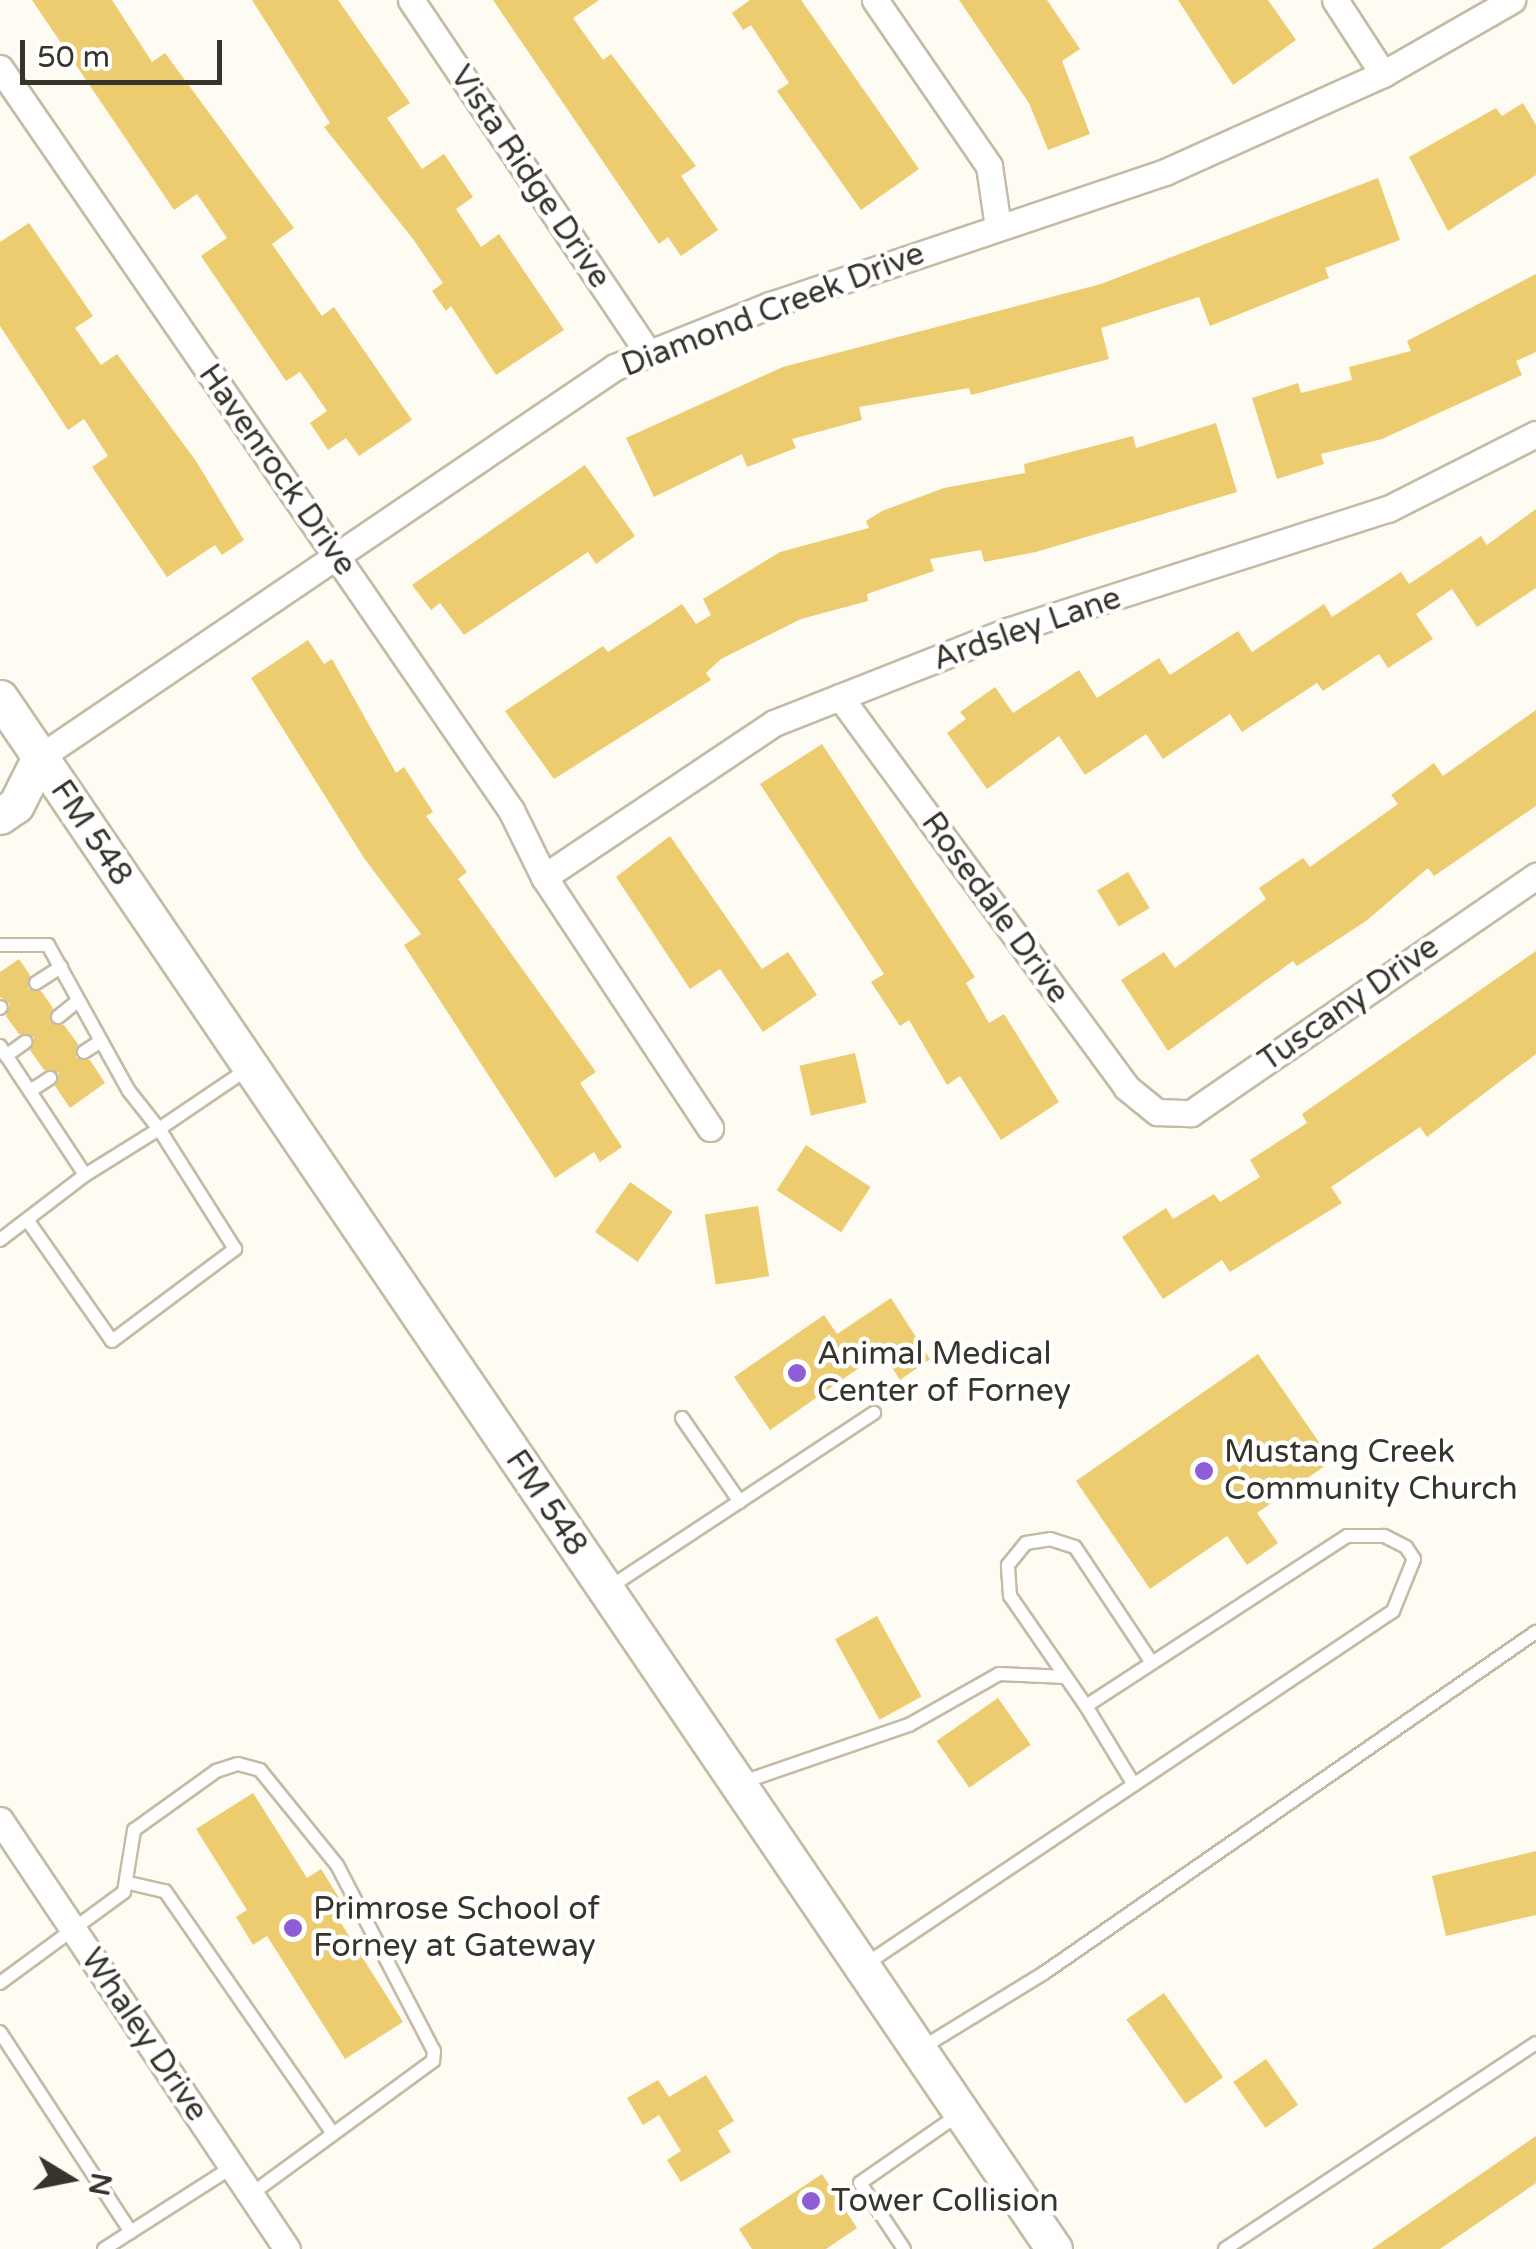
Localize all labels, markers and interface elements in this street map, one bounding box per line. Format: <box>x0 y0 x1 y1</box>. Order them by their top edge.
scale bar <box>25 20 228 82</box>
text: 50 m <box>37 39 110 76</box>
street label: Vista Ridge Drive <box>441 58 619 296</box>
street label: Diamond Creek Drive <box>616 235 930 385</box>
street label: Havenrock Drive <box>190 357 364 583</box>
street label: Ardsley Lane <box>928 579 1126 679</box>
street label: FM 548 <box>42 773 140 893</box>
street label: Rosedale Drive <box>913 805 1077 1011</box>
street label: Tuscany Drive <box>1252 928 1446 1080</box>
place label: Animal Medical Center of Forney <box>817 1336 1071 1411</box>
marker: Animal Medical Center of Forney <box>786 1362 808 1384</box>
place label: Mustang Creek Community Church <box>1224 1434 1518 1509</box>
street label: FM 548 <box>497 1443 595 1563</box>
marker: Mustang Creek Community Church <box>1193 1460 1215 1482</box>
place label: Primrose School of Forney at Gateway <box>313 1891 600 1966</box>
marker: Primrose School of Forney at Gateway <box>282 1917 304 1939</box>
street label: Whaley Drive <box>72 1941 216 2129</box>
north arrow <box>20 2129 120 2229</box>
text: N <box>81 2170 118 2198</box>
place label: Tower Collision <box>831 2182 1059 2220</box>
marker: Tower Collision <box>800 2190 822 2212</box>

